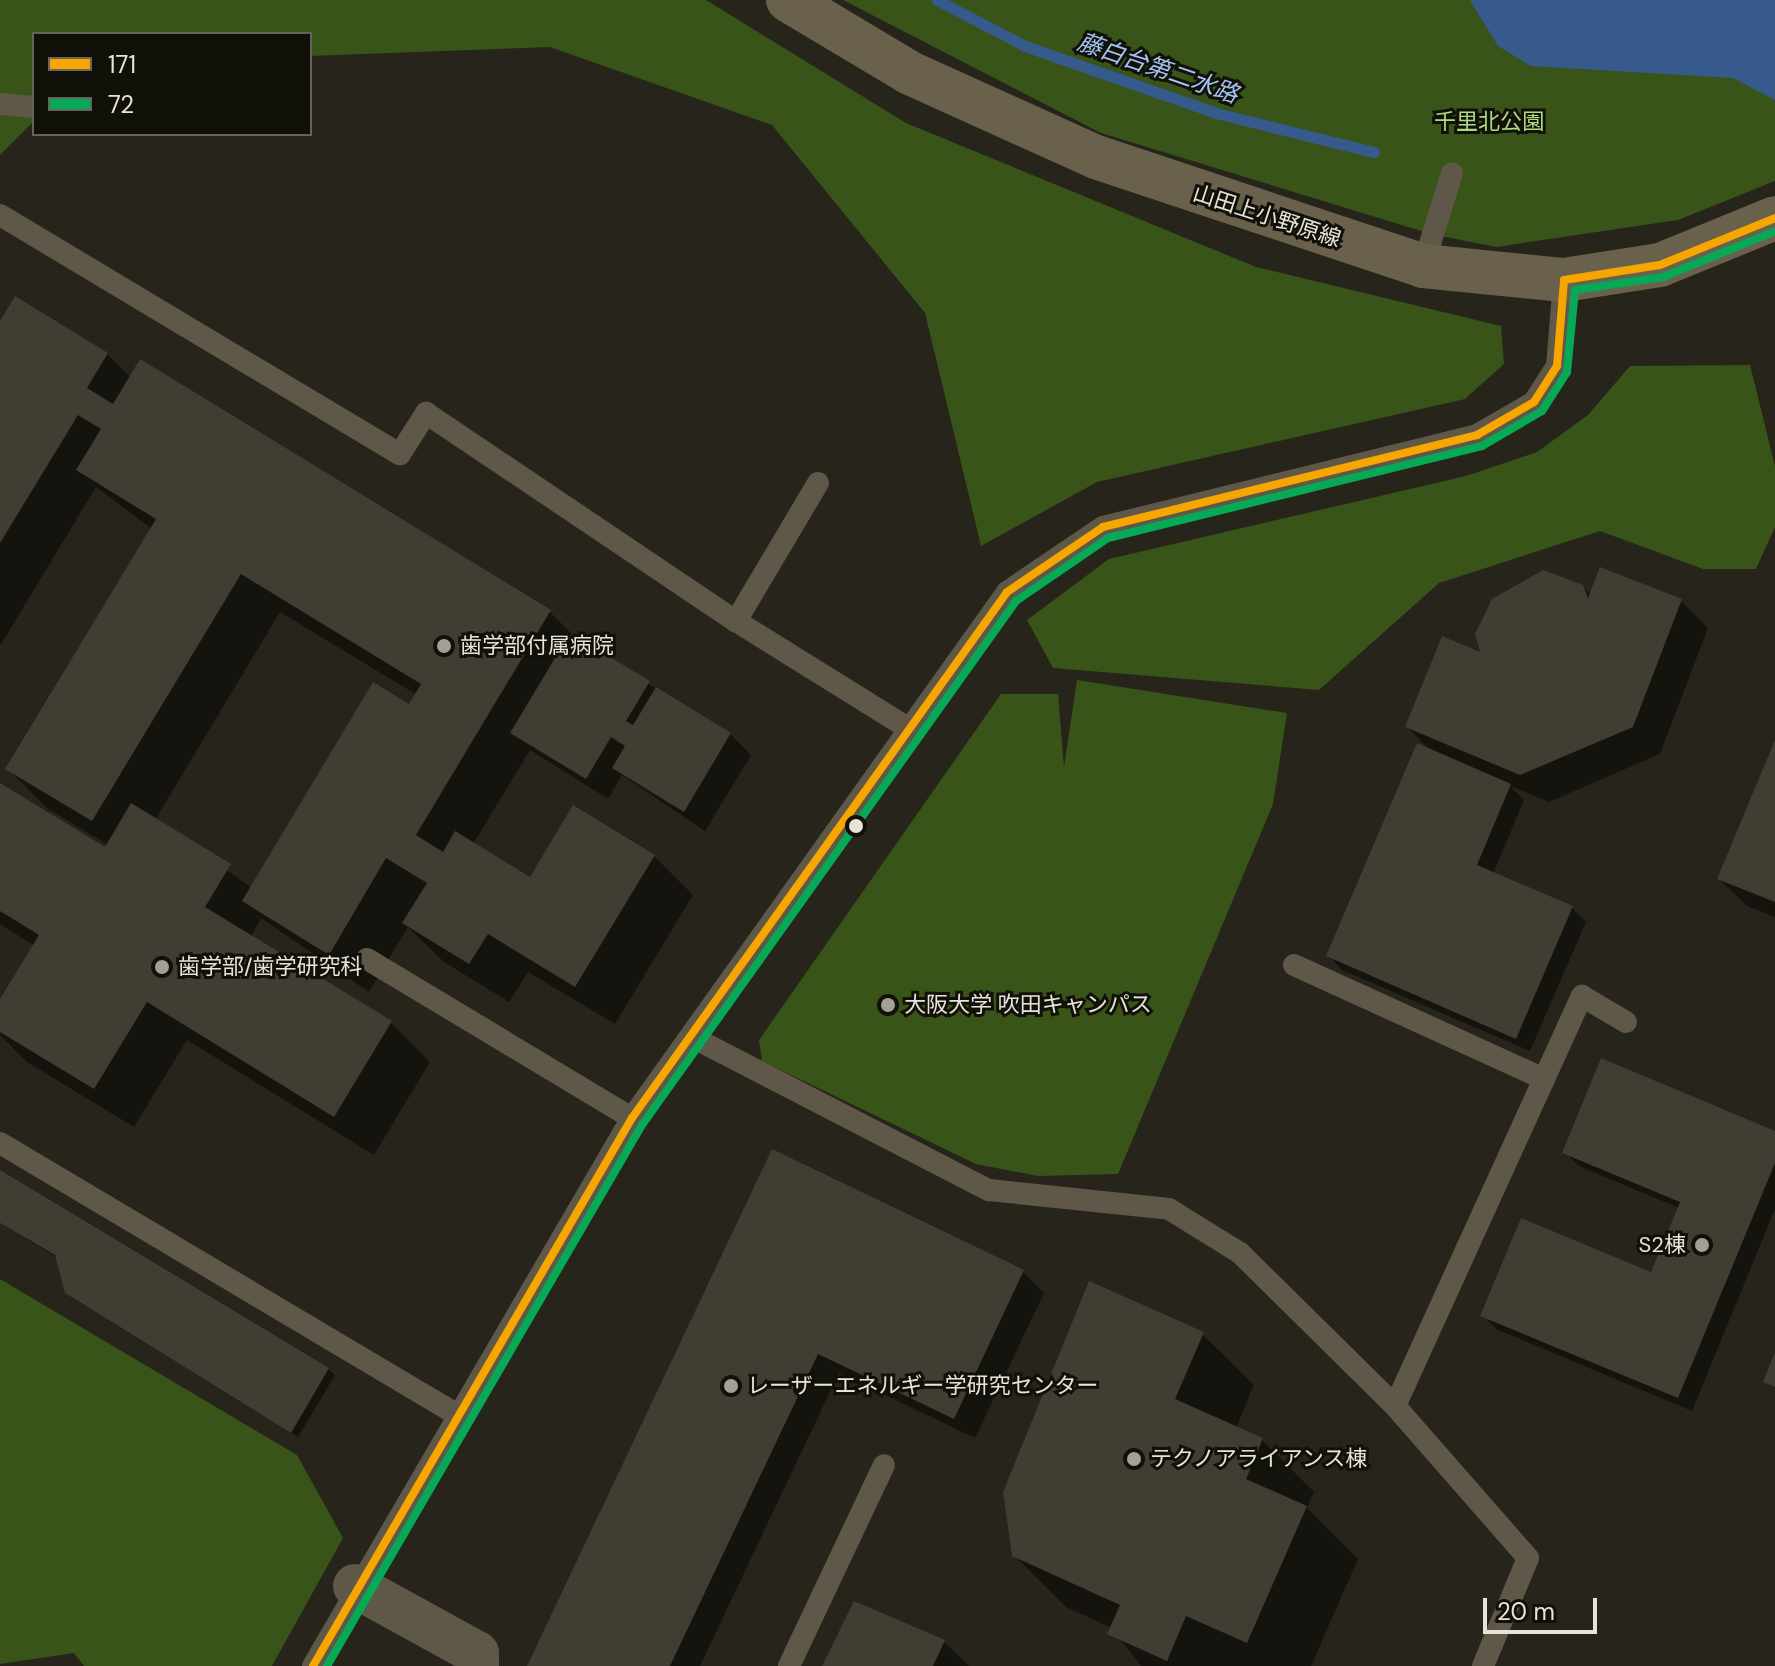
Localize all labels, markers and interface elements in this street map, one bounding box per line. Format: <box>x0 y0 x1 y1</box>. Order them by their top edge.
water label: 藤白台第二水路 <box>1074 27 1242 109</box>
legend <box>32 32 312 136</box>
text: 171 <box>108 49 136 80</box>
text: 72 <box>108 89 134 120</box>
park label: 千里北公園 <box>1434 109 1544 135</box>
street label: 山田上小野原線 <box>1190 180 1344 252</box>
place label: 歯学部付属病院 <box>460 633 614 659</box>
marker: 歯学部付属病院 <box>435 637 453 655</box>
unlabelled marker <box>848 818 864 834</box>
place label: 歯学部/歯学研究科 <box>178 954 363 980</box>
marker: 歯学部/歯学研究科 <box>153 958 171 976</box>
place label: 大阪大学 吹田キャンパス <box>904 992 1152 1018</box>
marker: 大阪大学 吹田キャンパス <box>879 996 897 1014</box>
place label: S2棟 <box>1639 1232 1686 1258</box>
marker: S2棟 <box>1693 1236 1711 1254</box>
place label: レーザーエネルギー学研究センター <box>747 1373 1099 1399</box>
marker: レーザーエネルギー学研究センター <box>722 1377 740 1395</box>
place label: テクノアライアンス棟 <box>1150 1446 1370 1472</box>
marker: テクノアライアンス棟 <box>1125 1450 1143 1468</box>
scale bar <box>1487 1582 1601 1632</box>
text: 20 m <box>1497 1596 1555 1627</box>

